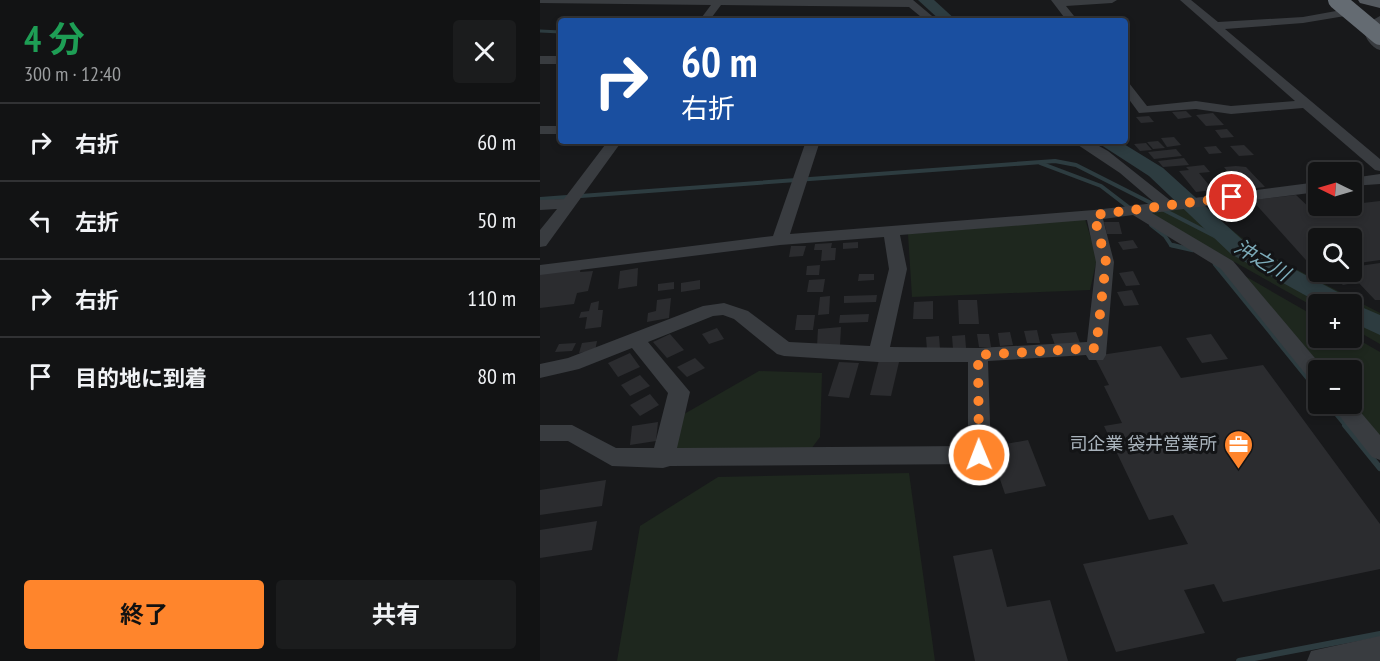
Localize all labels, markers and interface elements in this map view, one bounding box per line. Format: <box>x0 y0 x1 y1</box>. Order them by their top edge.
text: 4 分 <box>24 15 85 62</box>
button: close <box>453 20 516 83</box>
text: 60 m <box>681 34 758 89</box>
icon: right <box>582 42 660 120</box>
text: 300 m · 12:40 <box>24 61 121 87</box>
text: 右折 <box>681 91 735 125</box>
icon: right <box>24 126 57 159</box>
text: 60 m <box>477 128 516 156</box>
text: 右折 <box>75 130 119 158</box>
north arrow <box>1308 162 1362 216</box>
map controls <box>1308 162 1362 414</box>
pin <box>1206 171 1257 222</box>
icon: arrive <box>1215 180 1248 213</box>
icon: left <box>24 204 57 237</box>
text: 50 m <box>477 206 516 234</box>
text: 左折 <box>75 208 119 236</box>
button: search <box>1308 228 1362 282</box>
water label: 沖之川 <box>1230 233 1296 288</box>
icon: right <box>24 282 57 315</box>
text: 110 m <box>467 284 516 312</box>
text: 右折 <box>75 286 119 314</box>
button: + <box>1308 294 1362 348</box>
icon: arrive <box>24 360 57 393</box>
button: − <box>1308 360 1362 414</box>
text: 80 m <box>477 362 516 390</box>
text: 目的地に到着 <box>75 364 207 392</box>
position arrow <box>947 423 1011 487</box>
office icon: 司企業 袋井営業所 <box>1222 428 1254 470</box>
place label: 司企業 袋井営業所 <box>1069 432 1217 455</box>
button: 終了 <box>24 580 264 649</box>
button: 共有 <box>276 580 516 649</box>

